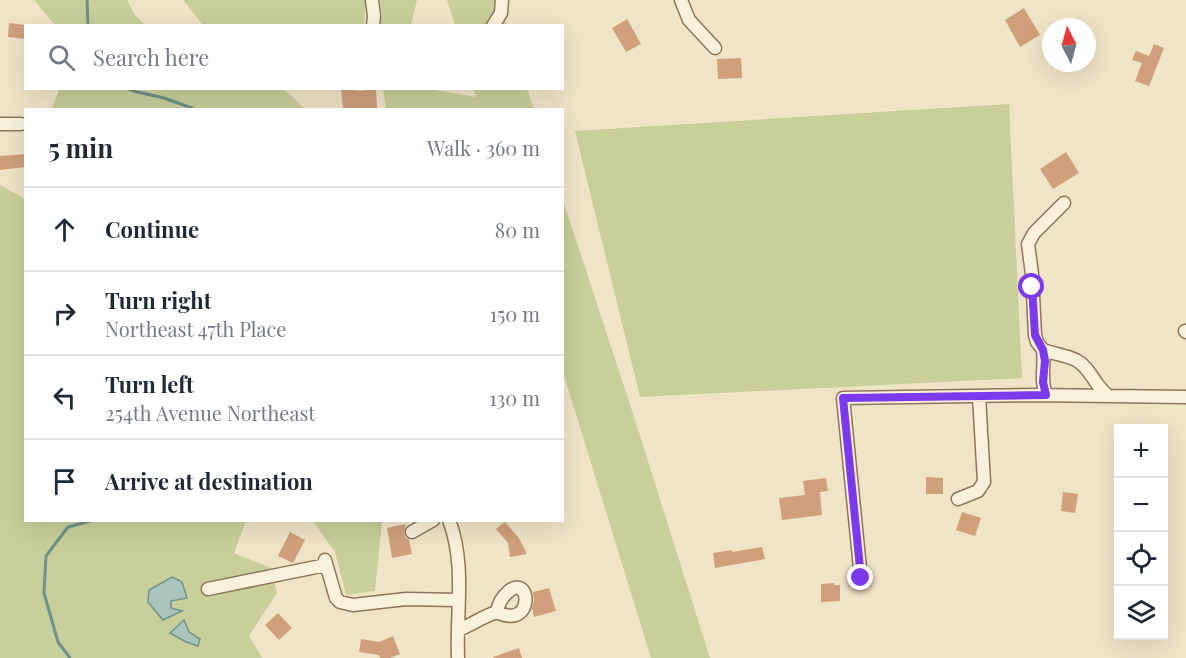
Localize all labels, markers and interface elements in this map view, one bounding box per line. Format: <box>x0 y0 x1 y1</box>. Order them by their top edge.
north arrow <box>1042 18 1096 72</box>
search box <box>24 24 564 90</box>
icon: search <box>45 41 78 74</box>
text: Search here <box>93 42 209 72</box>
text: 5 min <box>48 130 113 165</box>
text: Walk · 360 m <box>427 134 540 161</box>
icon: ahead <box>48 213 81 246</box>
text: Continue <box>105 214 199 244</box>
text: 80 m <box>495 216 540 243</box>
route start <box>1018 273 1044 299</box>
text: Turn right <box>105 285 211 315</box>
icon: right <box>48 297 81 330</box>
text: 150 m <box>490 300 540 327</box>
text: Northeast 47th Place <box>105 315 286 342</box>
text: Turn left <box>105 369 194 399</box>
icon: left <box>48 381 81 414</box>
text: 130 m <box>489 384 540 411</box>
text: 254th Avenue Northeast <box>105 399 315 426</box>
map controls <box>1114 424 1168 640</box>
button: + <box>1114 424 1168 478</box>
icon: arrive <box>48 465 81 498</box>
text: Arrive at destination <box>105 466 313 496</box>
button: − <box>1114 478 1168 532</box>
button: locate <box>1114 532 1168 586</box>
route end <box>847 564 873 590</box>
button: layers <box>1114 586 1168 640</box>

